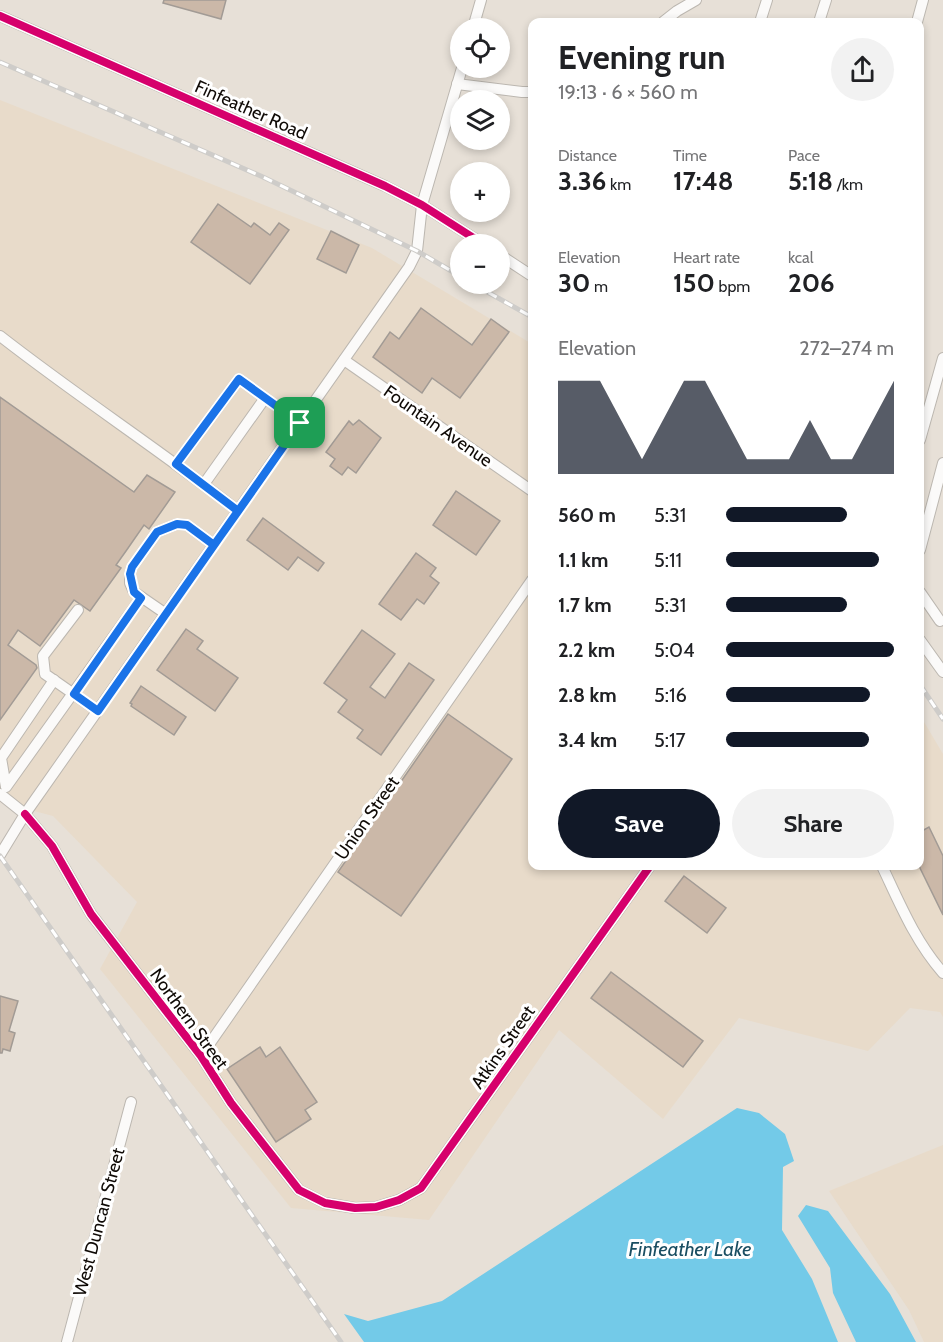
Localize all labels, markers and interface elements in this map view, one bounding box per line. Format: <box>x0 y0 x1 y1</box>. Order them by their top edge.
map controls <box>450 18 510 294</box>
button: locate <box>450 18 510 78</box>
text: Evening run <box>558 37 725 77</box>
button: share <box>831 38 894 101</box>
street label: Finfeather Road <box>192 75 310 145</box>
text: 19:13 · 6 × 560 m <box>558 80 698 104</box>
button: layers <box>450 90 510 150</box>
text: Distance <box>558 146 617 165</box>
text: Time <box>673 146 707 165</box>
text: Pace <box>788 146 820 165</box>
button: + <box>450 162 510 222</box>
text: 3.36 <box>558 165 606 197</box>
text: 17:48 <box>673 165 733 197</box>
text: 5:18 <box>788 165 833 197</box>
text: km <box>606 175 631 194</box>
text: /km <box>833 175 863 194</box>
button: − <box>450 234 510 294</box>
text: Elevation <box>558 248 621 267</box>
text: Heart rate <box>673 248 740 267</box>
text: kcal <box>788 248 814 267</box>
text: 30 <box>558 267 590 299</box>
text: 150 <box>673 267 715 299</box>
text: 206 <box>788 267 835 299</box>
text: m <box>590 277 608 296</box>
text: bpm <box>715 277 750 296</box>
text: Elevation <box>558 336 636 360</box>
text: 272–274 m <box>799 336 894 360</box>
street label: Fountain Avenue <box>379 380 497 472</box>
pin <box>274 397 325 448</box>
icon: arrive <box>283 406 316 439</box>
text: 560 m <box>558 503 616 527</box>
text: 5:31 <box>654 503 686 527</box>
text: 1.1 km <box>558 548 608 572</box>
text: 5:11 <box>654 548 682 572</box>
text: 1.7 km <box>558 593 612 617</box>
text: 5:31 <box>654 593 686 617</box>
text: 2.2 km <box>558 638 615 662</box>
text: 5:04 <box>654 638 695 662</box>
text: 2.8 km <box>558 683 617 707</box>
text: 5:16 <box>654 683 687 707</box>
text: 3.4 km <box>558 728 617 752</box>
text: 5:17 <box>654 728 686 752</box>
street label: Union Street <box>330 772 404 864</box>
button: Save <box>558 789 720 858</box>
button: Share <box>732 789 894 858</box>
street label: Northern Street <box>145 964 233 1074</box>
street label: Atkins Street <box>466 1001 540 1093</box>
street label: West Duncan Street <box>69 1145 129 1299</box>
water label: Finfeather Lake <box>629 1237 751 1261</box>

